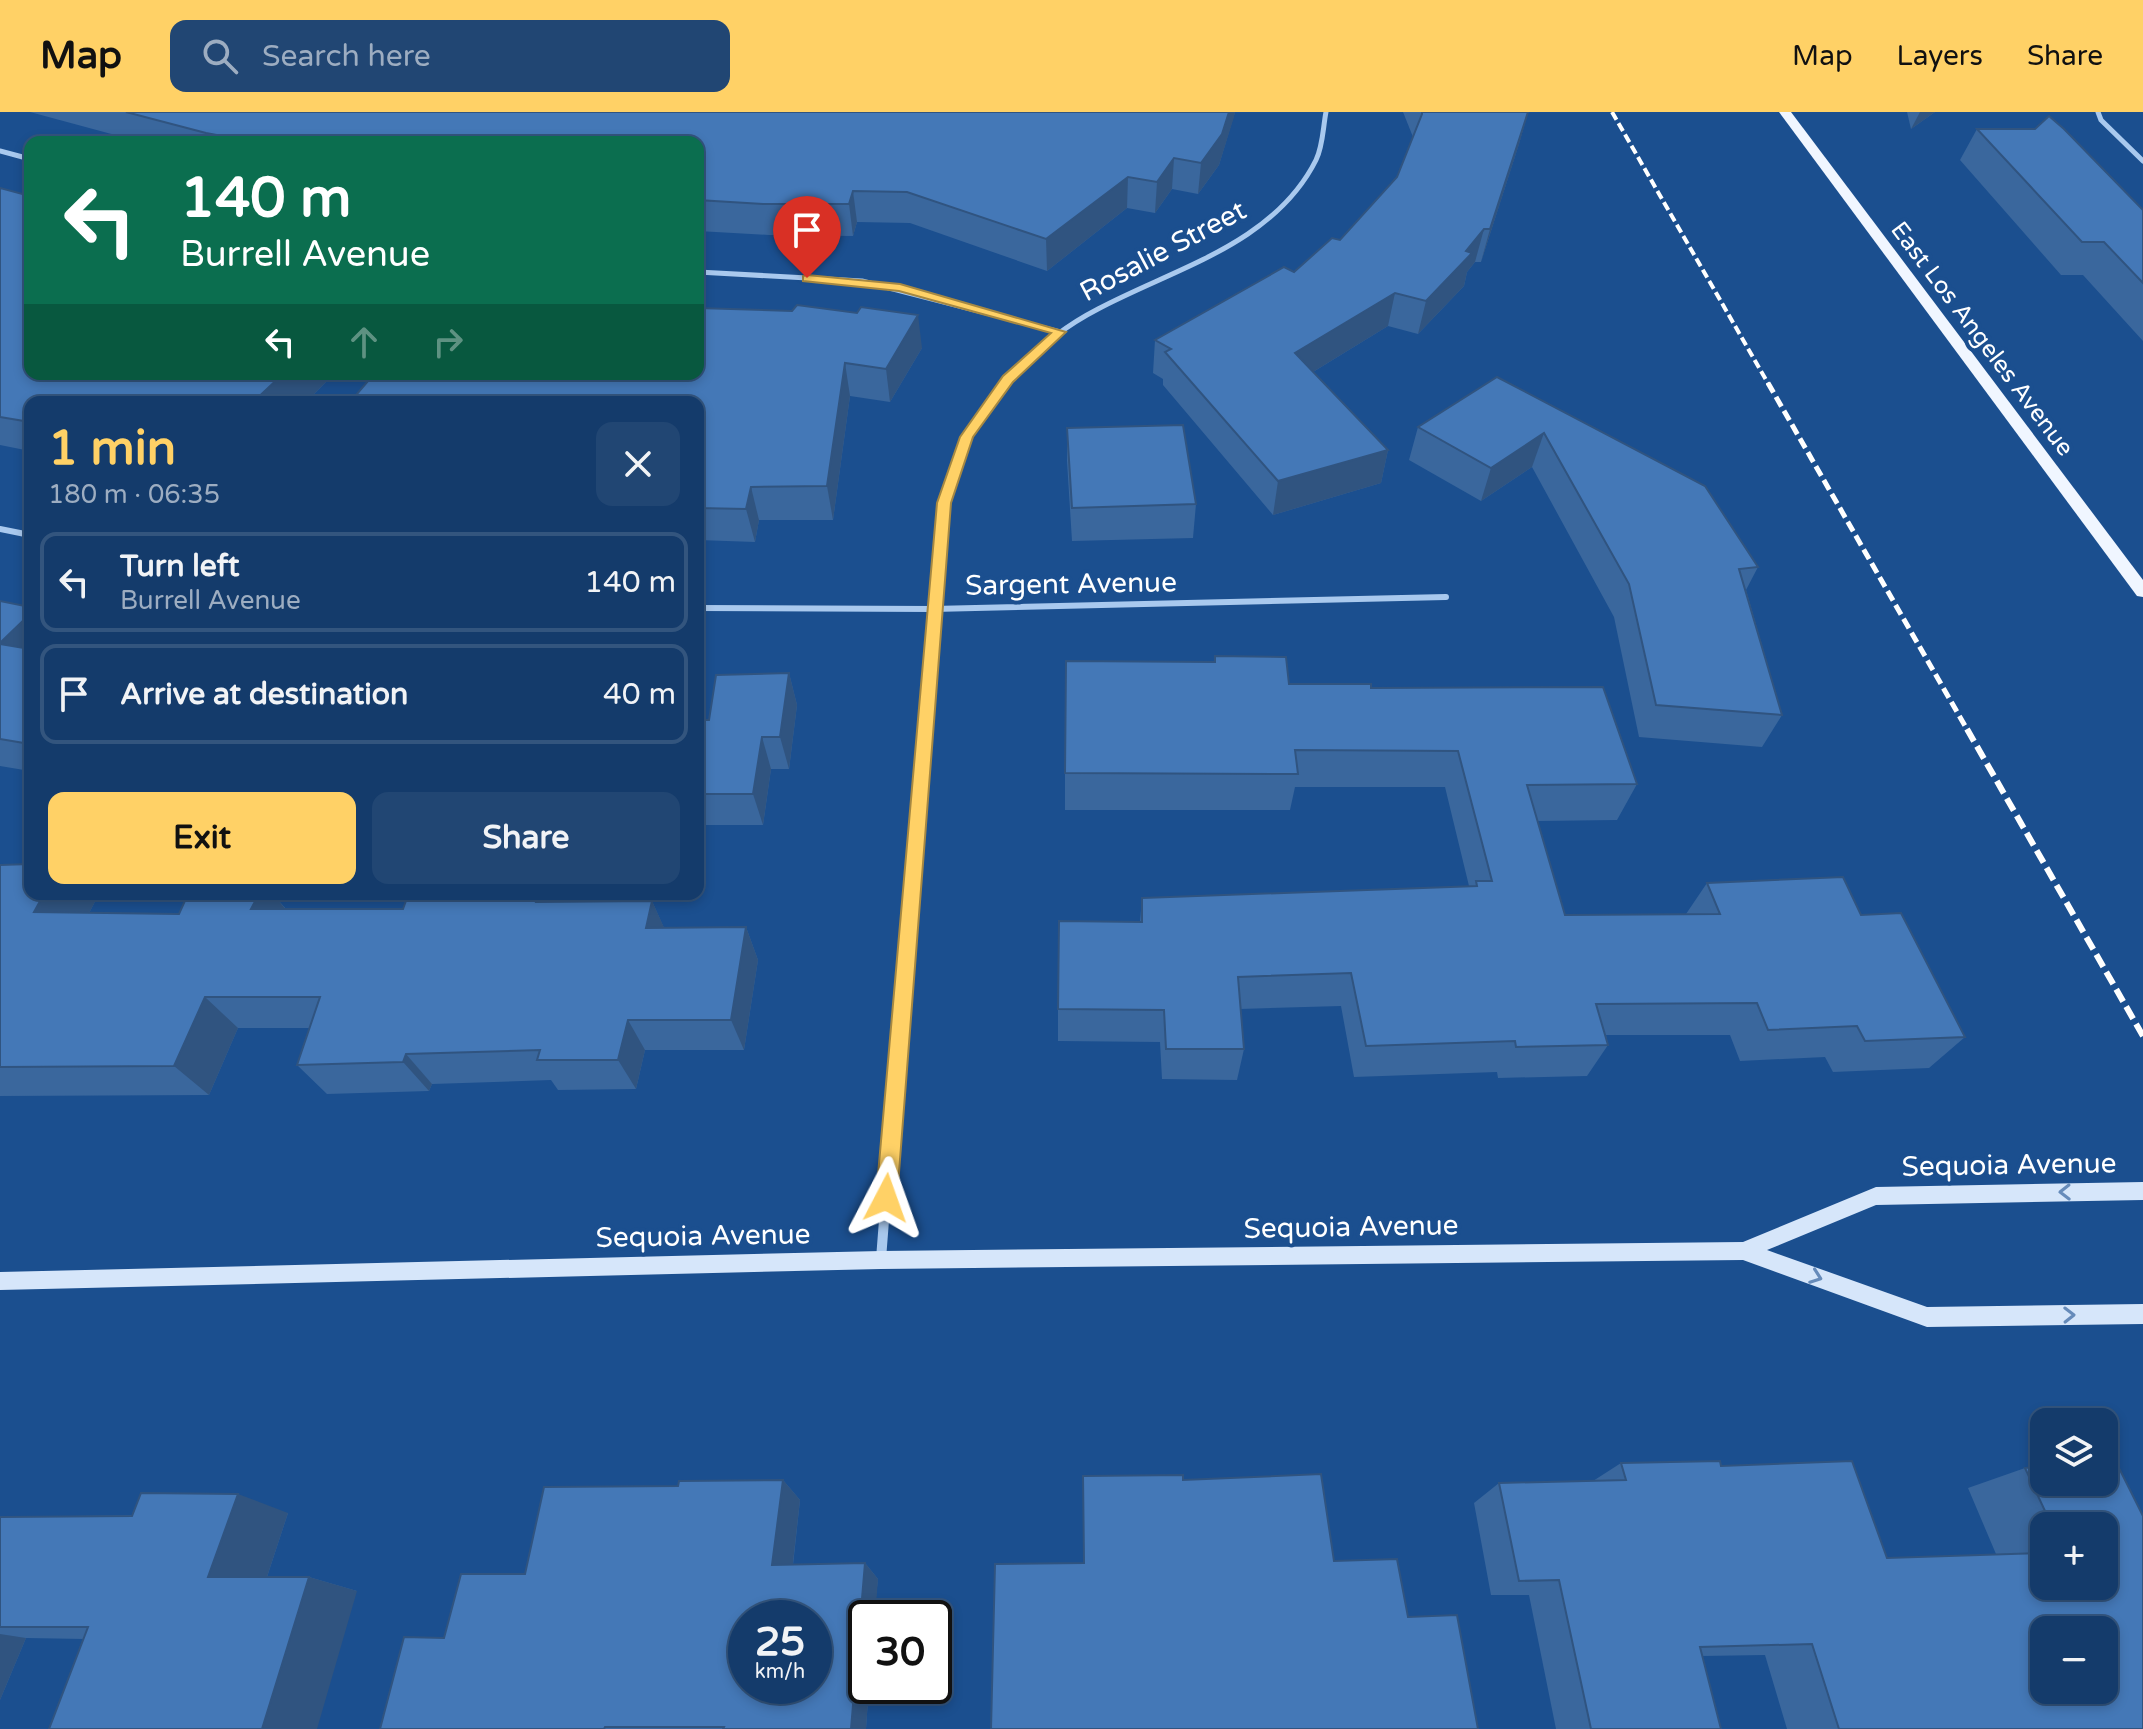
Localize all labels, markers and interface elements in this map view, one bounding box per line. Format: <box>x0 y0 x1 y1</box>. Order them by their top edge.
search box <box>170 20 730 92</box>
text: Map <box>40 33 122 79</box>
icon: search <box>198 34 242 78</box>
text: Search here <box>262 38 431 75</box>
text: Map <box>1792 39 1853 73</box>
text: Layers <box>1897 39 1983 73</box>
text: Share <box>2027 39 2103 73</box>
text: 140 m <box>180 165 351 232</box>
icon: left <box>48 168 152 272</box>
street label: Rosalie Street <box>1074 193 1252 309</box>
pin <box>773 196 841 278</box>
icon: arrive <box>785 208 829 252</box>
street label: East Los Angeles Avenue <box>1884 216 2080 462</box>
text: Burrell Avenue <box>180 233 430 276</box>
icon: left <box>258 320 302 364</box>
icon: ahead <box>342 320 386 364</box>
icon: right <box>426 320 470 364</box>
text: 1 min <box>48 420 176 478</box>
button: close <box>596 422 680 506</box>
text: 180 m · 06:35 <box>48 479 220 510</box>
text: Turn left <box>120 548 239 585</box>
icon: left <box>52 560 96 604</box>
text: 140 m <box>584 564 676 601</box>
street label: Sargent Avenue <box>965 565 1177 603</box>
text: Burrell Avenue <box>120 585 301 616</box>
icon: arrive <box>52 672 96 716</box>
text: Arrive at destination <box>120 676 408 713</box>
text: 40 m <box>603 676 676 713</box>
button: Exit <box>48 792 356 884</box>
button: Share <box>372 792 680 884</box>
street label: Sequoia Avenue <box>1901 1146 2117 1184</box>
position arrow <box>844 1156 928 1240</box>
one-way arrow <box>2058 1183 2071 1201</box>
street label: Sequoia Avenue <box>1243 1208 1459 1246</box>
street label: Sequoia Avenue <box>595 1217 811 1255</box>
one-way arrow <box>1808 1268 1822 1284</box>
one-way arrow <box>2063 1306 2076 1324</box>
map controls <box>2030 1408 2118 1704</box>
button: layers <box>2030 1408 2118 1496</box>
button: + <box>2030 1512 2118 1600</box>
speed limit sign: 30 <box>848 1600 952 1704</box>
button: − <box>2030 1616 2118 1704</box>
text: 25 <box>755 1618 805 1666</box>
text: km/h <box>755 1660 805 1684</box>

